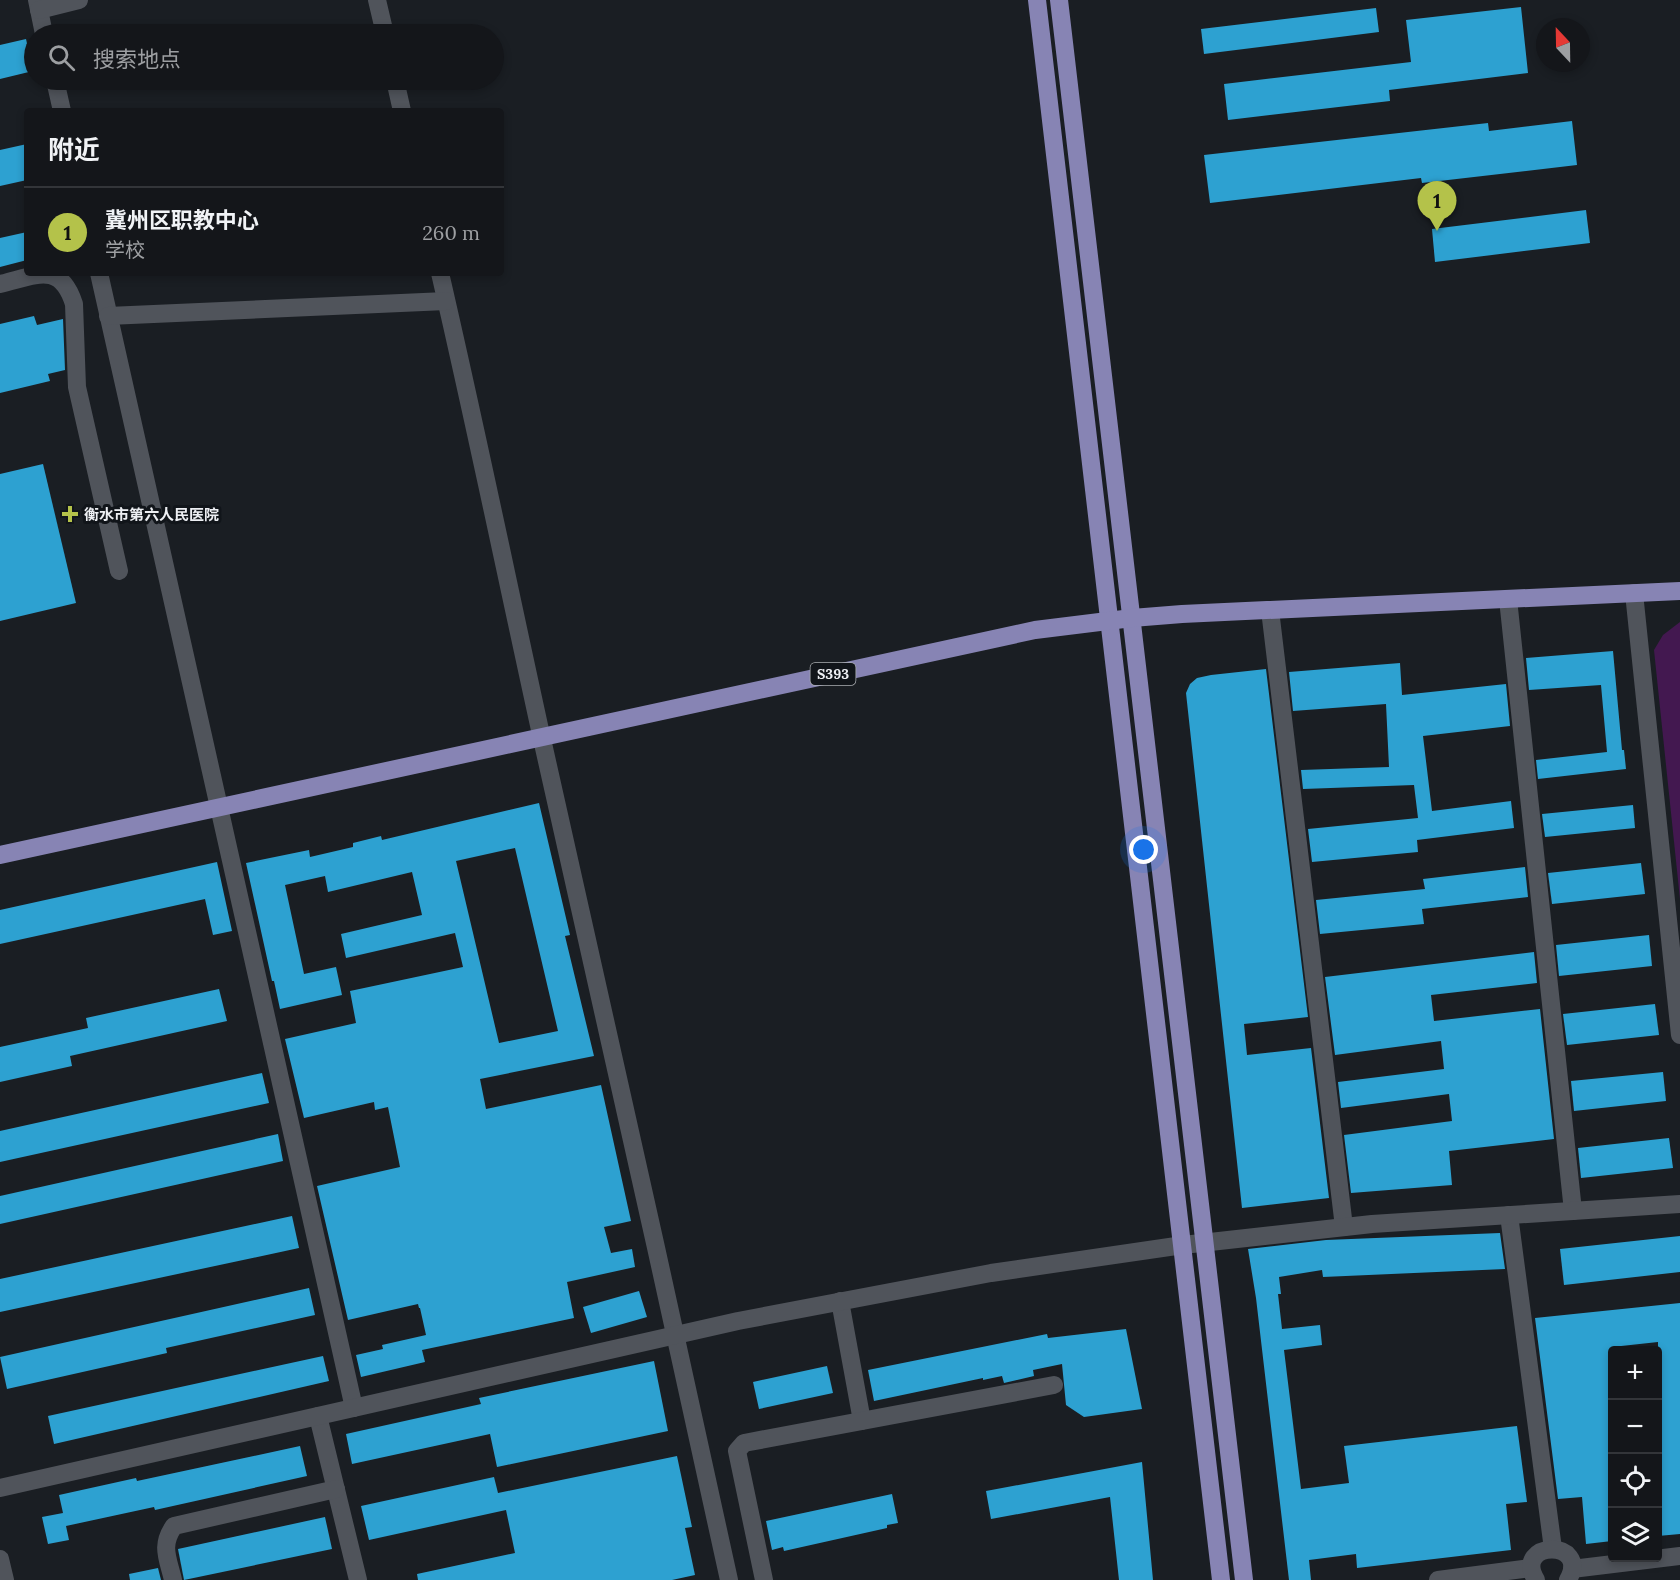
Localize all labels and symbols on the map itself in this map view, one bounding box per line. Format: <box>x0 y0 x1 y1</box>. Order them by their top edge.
north arrow <box>1536 18 1590 72</box>
pin: 1 <box>1418 182 1456 231</box>
marker: 衡水市第六人民医院 <box>61 505 79 523</box>
place label: 衡水市第六人民医院 <box>84 505 219 524</box>
road number: S393 <box>810 663 856 685</box>
your location <box>1129 835 1158 864</box>

